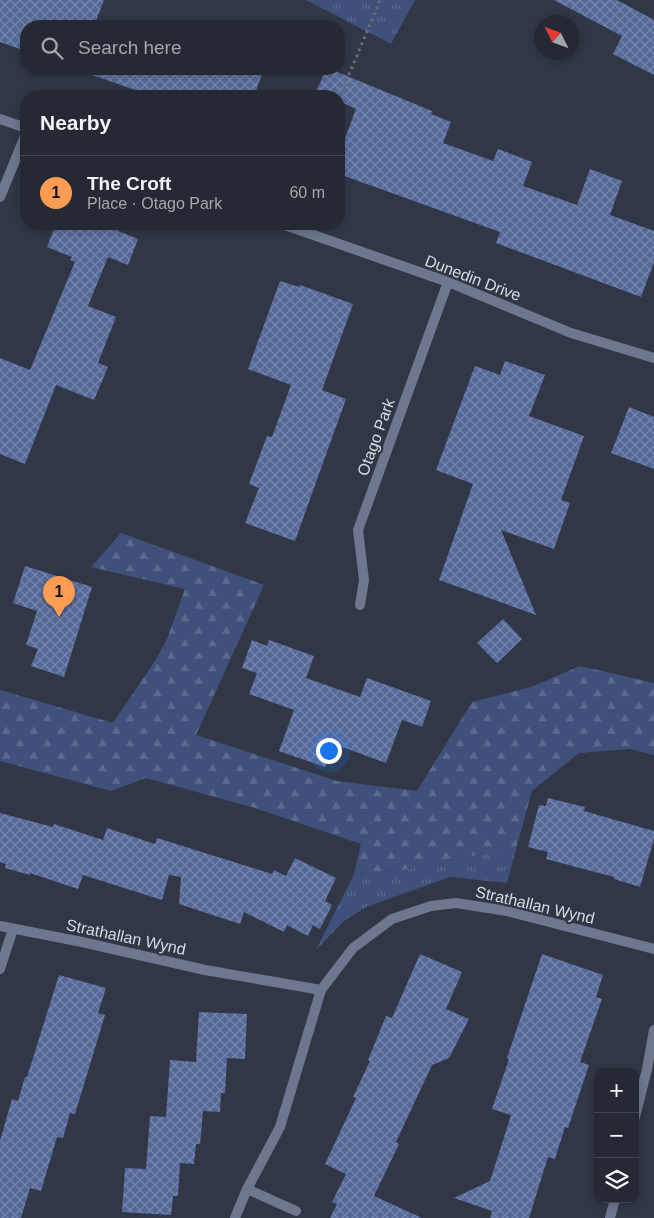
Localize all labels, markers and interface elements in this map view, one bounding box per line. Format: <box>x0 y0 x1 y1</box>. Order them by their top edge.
north arrow <box>534 15 579 60</box>
search box <box>20 20 345 75</box>
icon: search <box>38 34 66 62</box>
text: Search here <box>78 37 182 58</box>
text: Nearby <box>40 111 111 134</box>
text: The Croft <box>87 173 171 194</box>
text: 1 <box>52 184 60 201</box>
text: 60 m <box>289 184 325 201</box>
text: Place · Otago Park <box>87 195 222 212</box>
street label: Dunedin Drive <box>423 252 523 304</box>
street label: Otago Park <box>354 395 398 478</box>
pin: 1 <box>43 576 75 617</box>
your location <box>316 738 342 764</box>
street label: Strathallan Wynd <box>474 883 596 927</box>
street label: Strathallan Wynd <box>65 916 187 958</box>
map controls <box>594 1068 639 1203</box>
button: + <box>594 1068 639 1113</box>
button: − <box>594 1113 639 1158</box>
button: layers <box>594 1158 639 1203</box>

